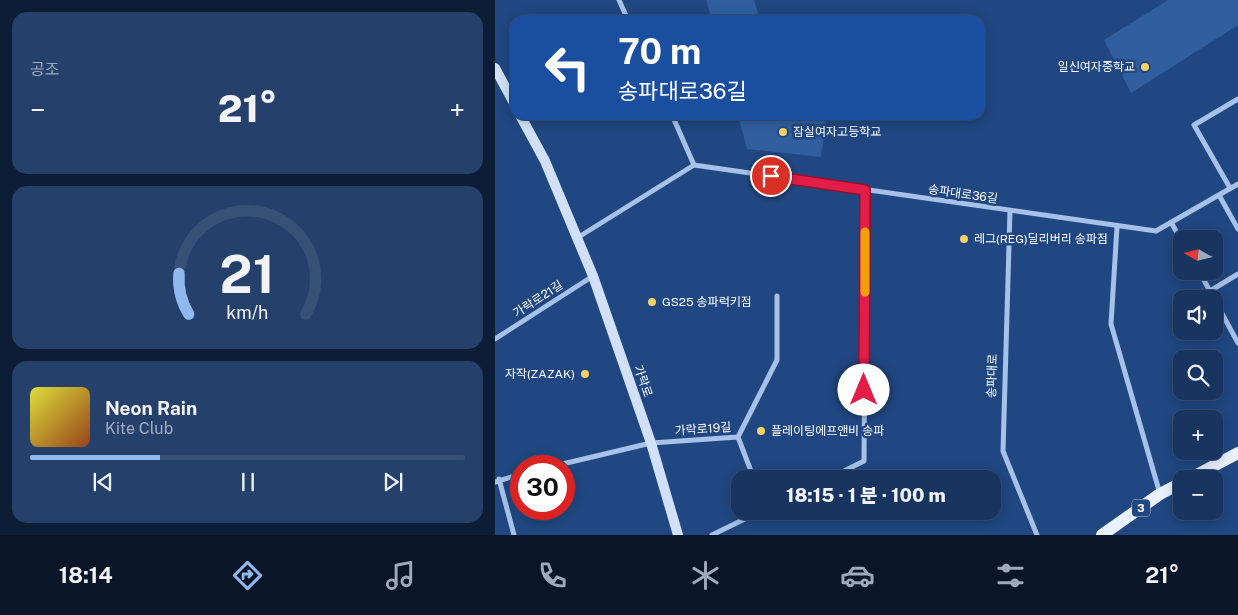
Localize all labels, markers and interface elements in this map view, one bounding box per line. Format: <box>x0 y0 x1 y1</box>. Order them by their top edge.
text: 70 m <box>618 31 701 72</box>
icon: left <box>535 35 600 100</box>
text: 공조 <box>30 60 59 79</box>
place label: 일신여자중학교 <box>1058 60 1135 74</box>
marker: 일신여자중학교 <box>1139 61 1151 73</box>
text: 송파대로36길 <box>618 78 747 104</box>
text: 21° <box>218 86 277 131</box>
text: − <box>30 93 46 126</box>
text: + <box>449 93 465 126</box>
place label: 잠실여자고등학교 <box>793 125 881 139</box>
marker: 잠실여자고등학교 <box>777 126 789 138</box>
pin <box>750 155 792 197</box>
icon: arrive <box>757 162 785 190</box>
street label: 송파대로36길 <box>927 182 999 206</box>
north arrow <box>1173 230 1223 280</box>
map controls <box>1173 230 1223 520</box>
place label: 레그(REG)딜리버리 송파점 <box>974 232 1108 246</box>
marker: 레그(REG)딜리버리 송파점 <box>958 233 970 245</box>
text: 21 <box>220 244 275 305</box>
street label: 가락로21길 <box>511 278 565 320</box>
button: sound <box>1173 290 1223 340</box>
place label: GS25 송파럭키점 <box>662 295 752 309</box>
marker: GS25 송파럭키점 <box>646 296 658 308</box>
text: km/h <box>226 302 269 323</box>
button: search <box>1173 350 1223 400</box>
street label: 송파대로 <box>984 354 1000 398</box>
street label: 가락로 <box>631 363 655 399</box>
position arrow <box>837 363 889 415</box>
place label: 자작(ZAZAK) <box>505 367 575 381</box>
marker: 자작(ZAZAK) <box>579 368 591 380</box>
text: Neon Rain <box>105 397 197 419</box>
button: + <box>1173 410 1223 460</box>
text: Kite Club <box>105 419 173 438</box>
street label: 가락로19길 <box>674 420 732 438</box>
place label: 플레이팅에프앤비 송파 <box>771 424 884 438</box>
marker: 플레이팅에프앤비 송파 <box>755 425 767 437</box>
speed limit sign: 30 <box>510 455 575 520</box>
icon: previous <box>89 468 117 496</box>
icon: pause <box>234 468 262 496</box>
icon: next <box>379 468 407 496</box>
button: − <box>1173 470 1223 520</box>
text: 18:15 · 1 분 · 100 m <box>786 484 946 506</box>
road number: 3 <box>1132 499 1150 516</box>
icon: directions <box>230 558 265 593</box>
icon: music <box>383 558 418 593</box>
icon: phone <box>535 558 570 593</box>
icon: climate <box>688 558 723 593</box>
icon: car <box>840 558 875 593</box>
icon: filters <box>993 558 1028 593</box>
text: 18:14 <box>59 562 113 588</box>
text: 21° <box>1145 562 1179 588</box>

